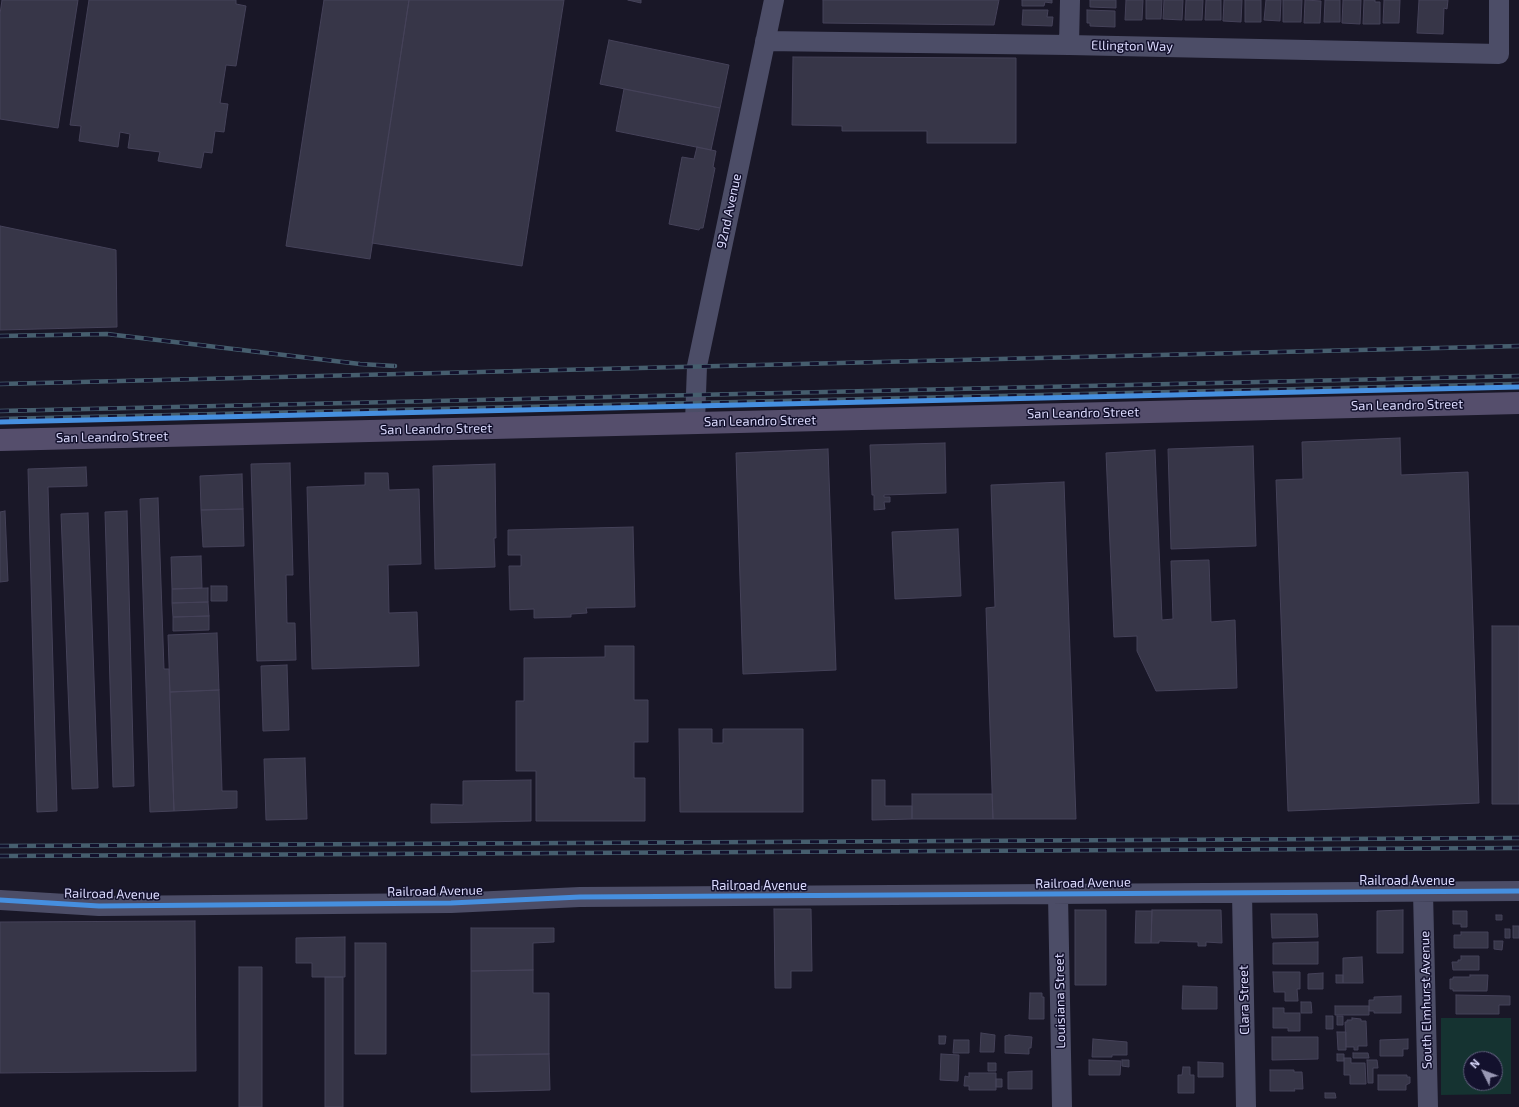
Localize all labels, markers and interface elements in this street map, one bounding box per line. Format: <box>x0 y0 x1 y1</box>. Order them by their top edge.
street label: Ellington Way <box>1091 37 1173 55</box>
street label: 92nd Avenue <box>713 172 745 250</box>
street label: San Leandro Street <box>1351 396 1463 414</box>
street label: San Leandro Street <box>1027 404 1139 422</box>
street label: San Leandro Street <box>704 412 816 430</box>
street label: San Leandro Street <box>380 420 492 438</box>
street label: San Leandro Street <box>56 428 168 446</box>
street label: Railroad Avenue <box>1359 873 1455 889</box>
street label: Railroad Avenue <box>1035 874 1131 892</box>
street label: Railroad Avenue <box>711 878 807 894</box>
street label: Railroad Avenue <box>387 882 483 900</box>
street label: Railroad Avenue <box>64 885 160 903</box>
street label: South Elmhurst Avenue <box>1417 931 1435 1069</box>
street label: Louisiana Street <box>1051 953 1069 1049</box>
street label: Clara Street <box>1236 965 1252 1035</box>
north arrow <box>1463 1051 1503 1091</box>
text: N <box>1467 1056 1482 1071</box>

